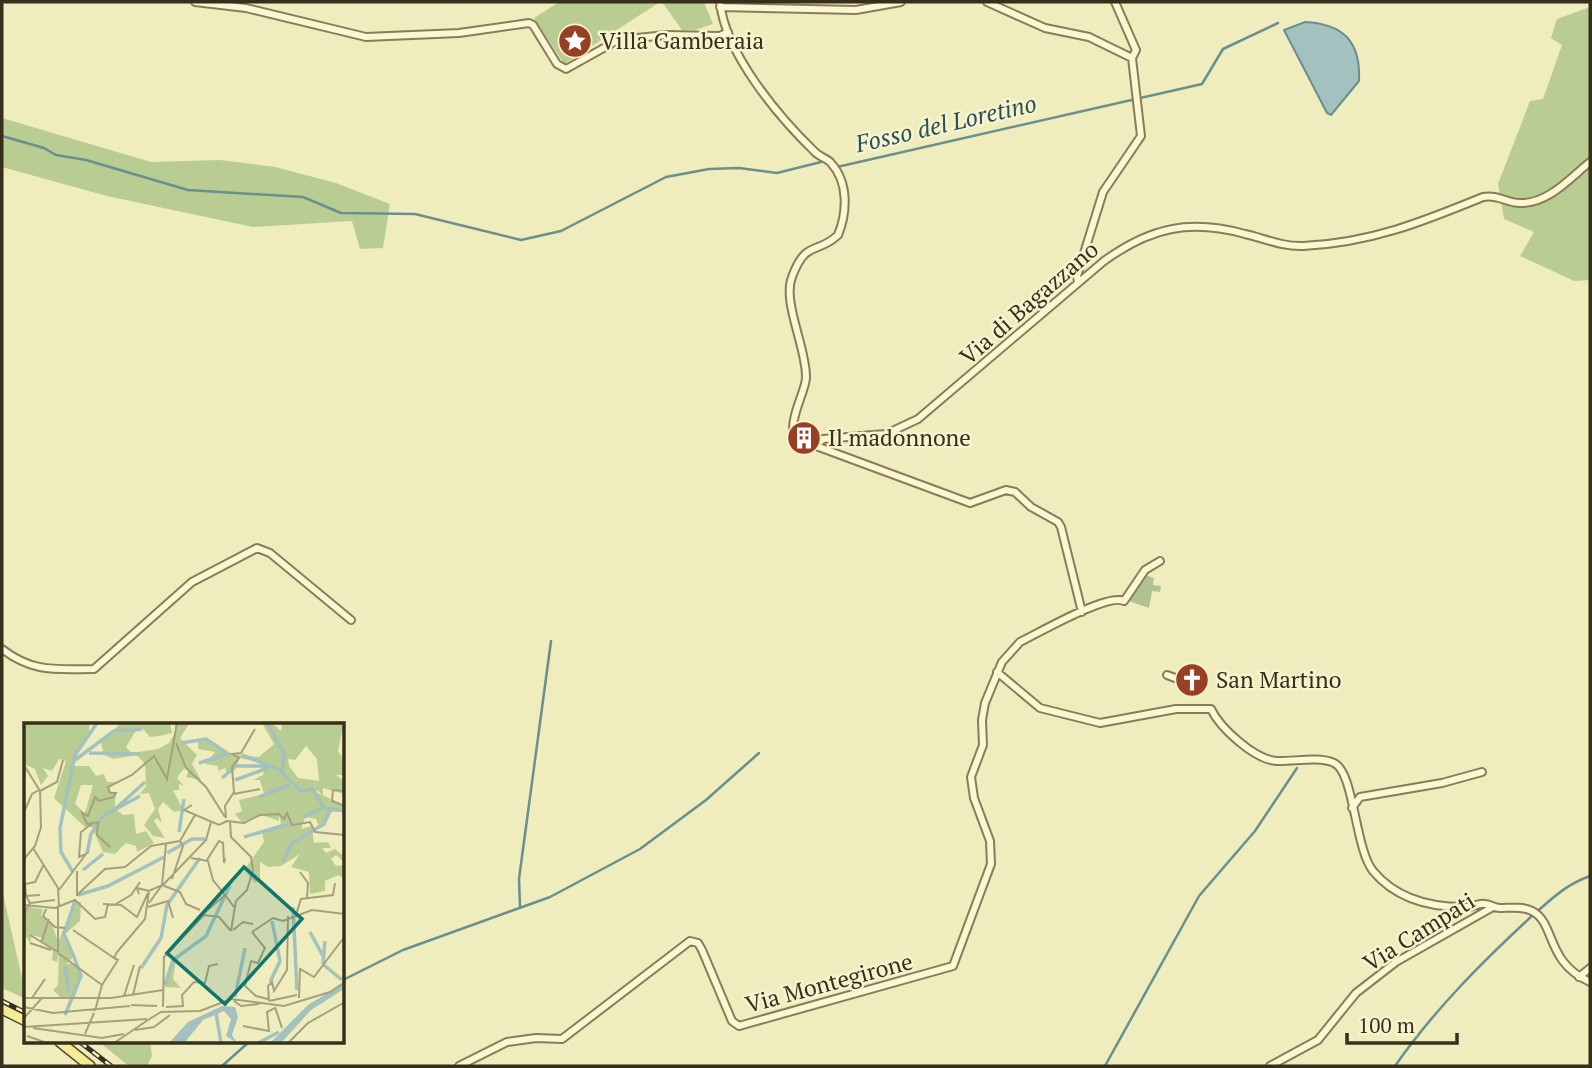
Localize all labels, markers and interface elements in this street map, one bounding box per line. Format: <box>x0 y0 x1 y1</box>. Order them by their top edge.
place icon: Villa Gamberaia <box>556 22 594 60</box>
place label: Villa Gamberaia <box>600 25 764 56</box>
water label: Fosso del Loretino <box>851 87 1039 160</box>
street label: Via di Bagazzano <box>953 234 1105 372</box>
building icon: Il madonnone <box>785 419 823 457</box>
place label: Il madonnone <box>828 422 971 453</box>
church icon: San Martino <box>1173 661 1211 699</box>
place label: San Martino <box>1216 664 1341 695</box>
inset map <box>24 723 345 1044</box>
street label: Via Campati <box>1357 885 1481 978</box>
street label: Via Montegirone <box>742 945 916 1020</box>
scale bar <box>1347 1002 1457 1046</box>
text: 100 m <box>1358 1011 1415 1039</box>

